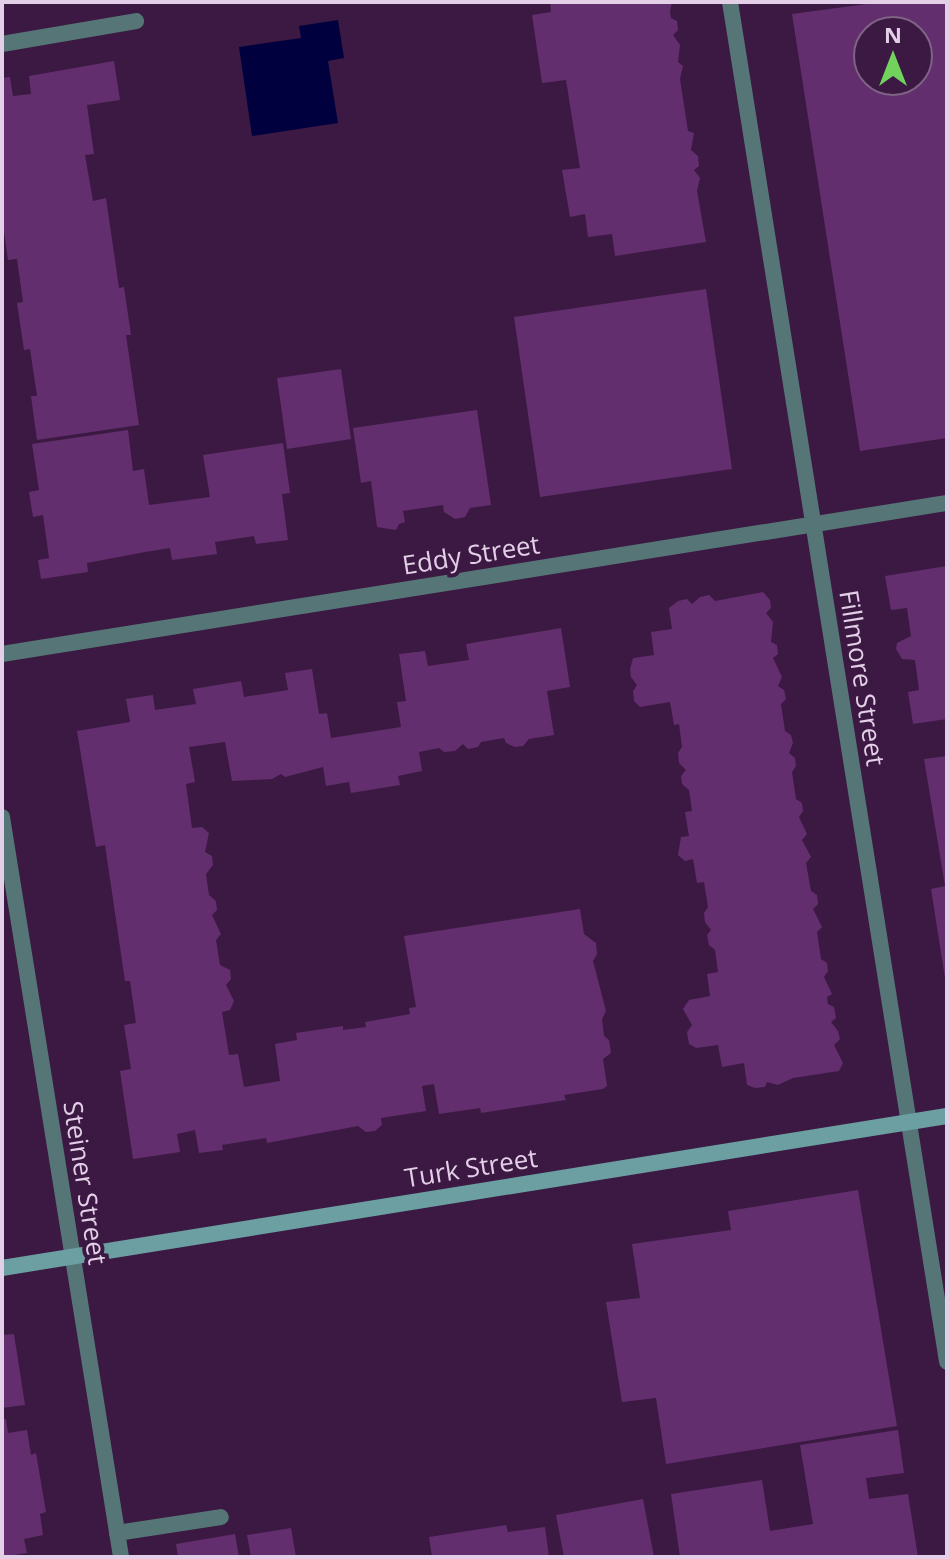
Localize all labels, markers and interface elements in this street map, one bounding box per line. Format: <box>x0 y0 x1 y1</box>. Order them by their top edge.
north arrow <box>853 16 933 96</box>
text: N <box>884 19 902 49</box>
street label: Eddy Street <box>400 529 542 581</box>
street label: Fillmore Street <box>833 588 891 768</box>
street label: Steiner Street <box>57 1099 113 1267</box>
street label: Turk Street <box>402 1142 540 1194</box>

